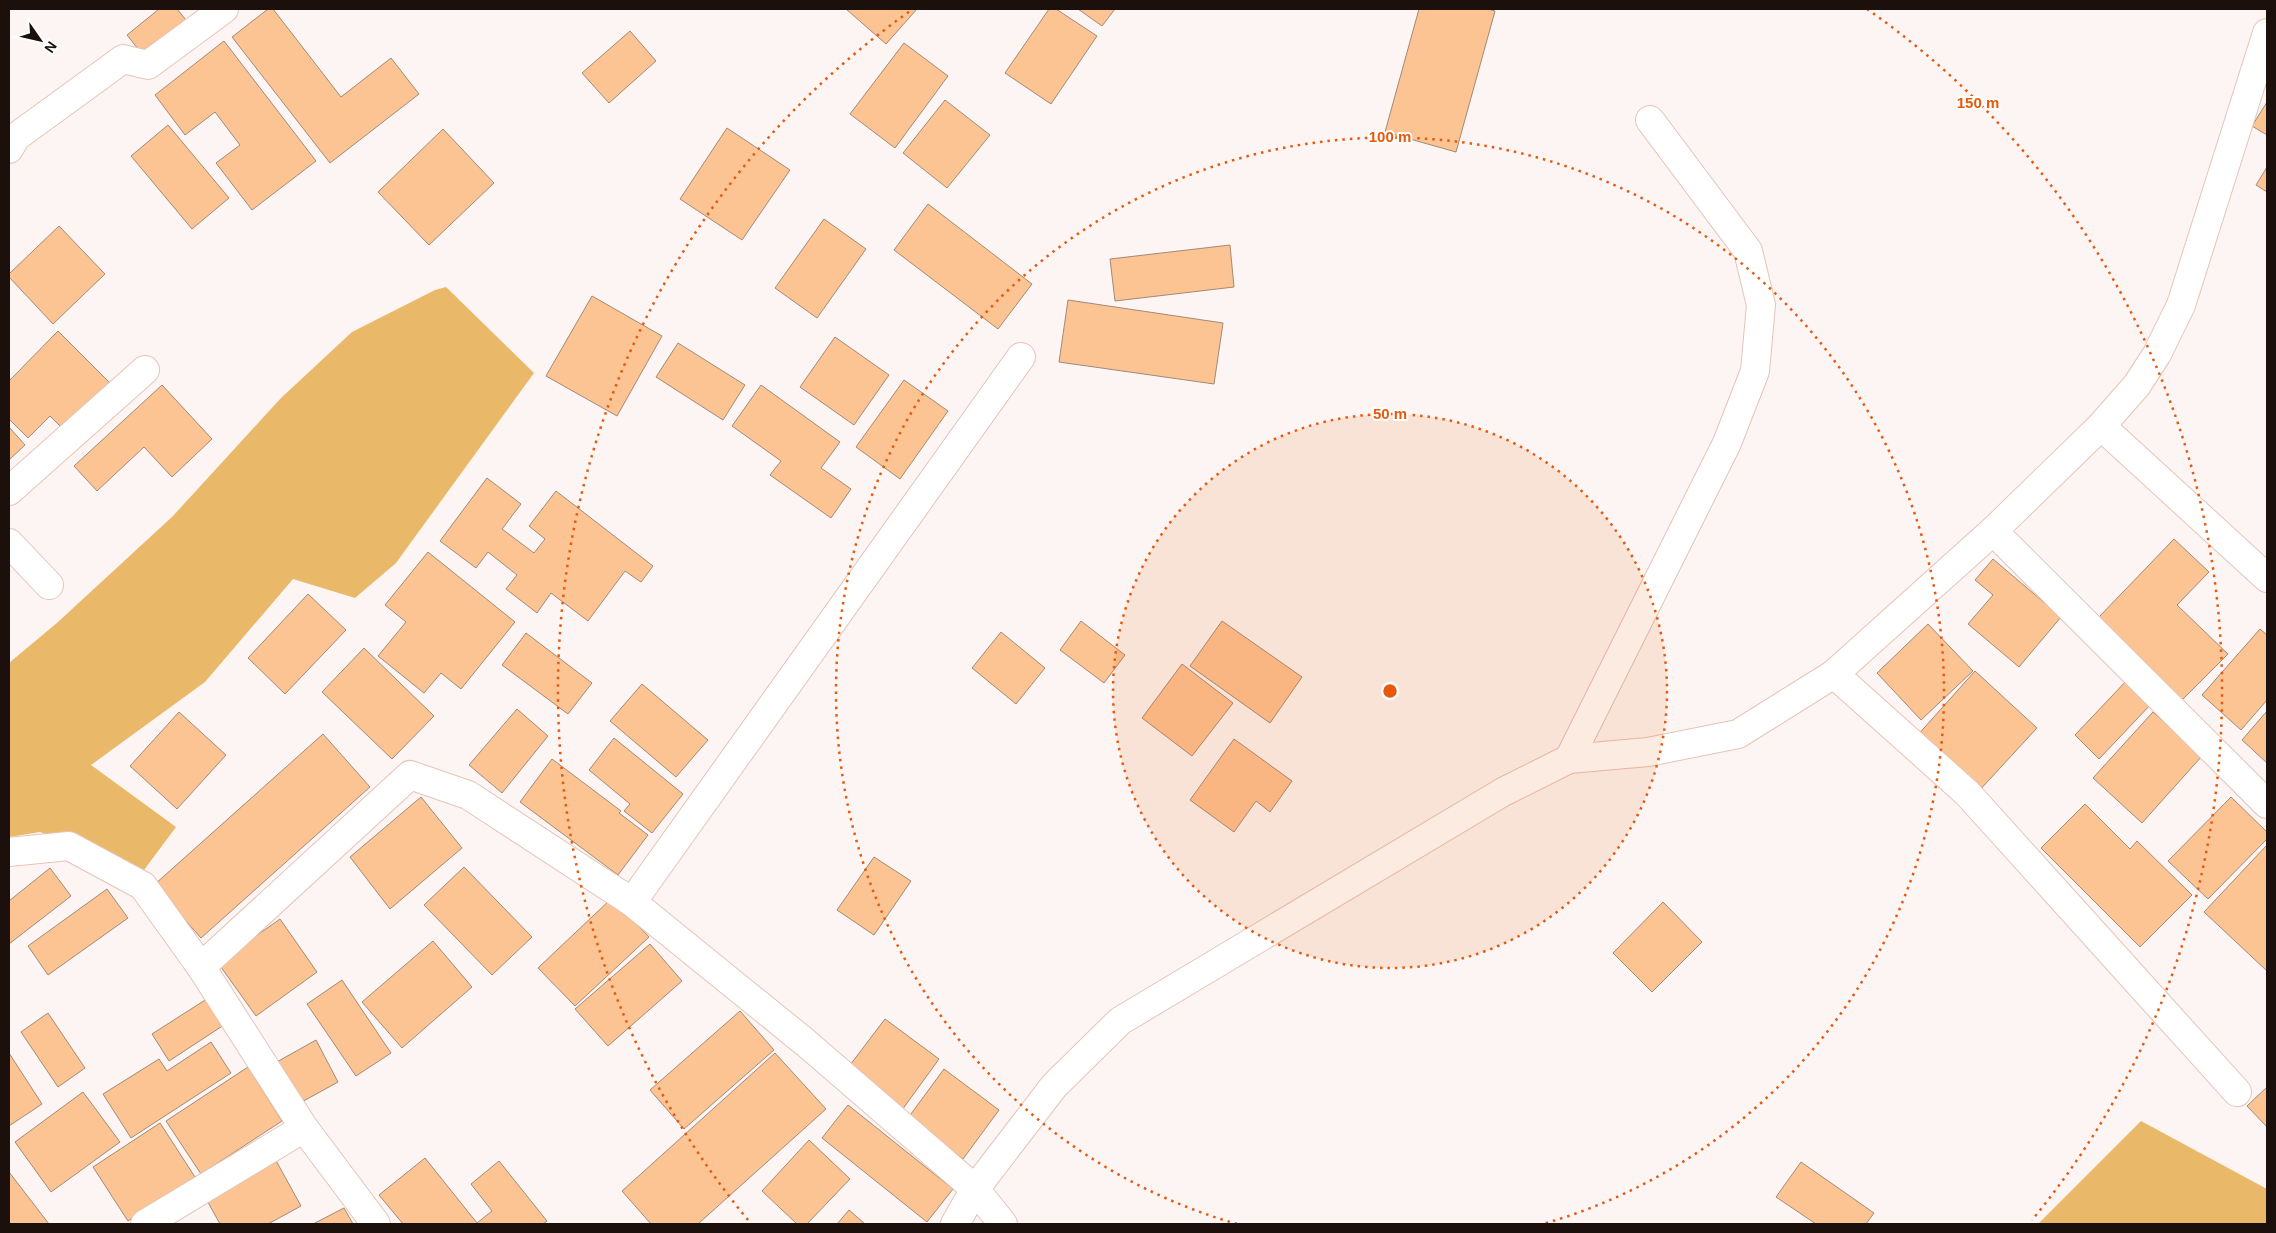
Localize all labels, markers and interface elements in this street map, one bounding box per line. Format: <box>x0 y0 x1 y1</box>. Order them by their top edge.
north arrow <box>15 15 65 65</box>
text: N <box>41 39 60 56</box>
text: 150 m <box>1957 94 1999 111</box>
text: 100 m <box>1369 128 1411 145</box>
text: 50 m <box>1373 405 1407 422</box>
centre of rings <box>1381 682 1399 700</box>

